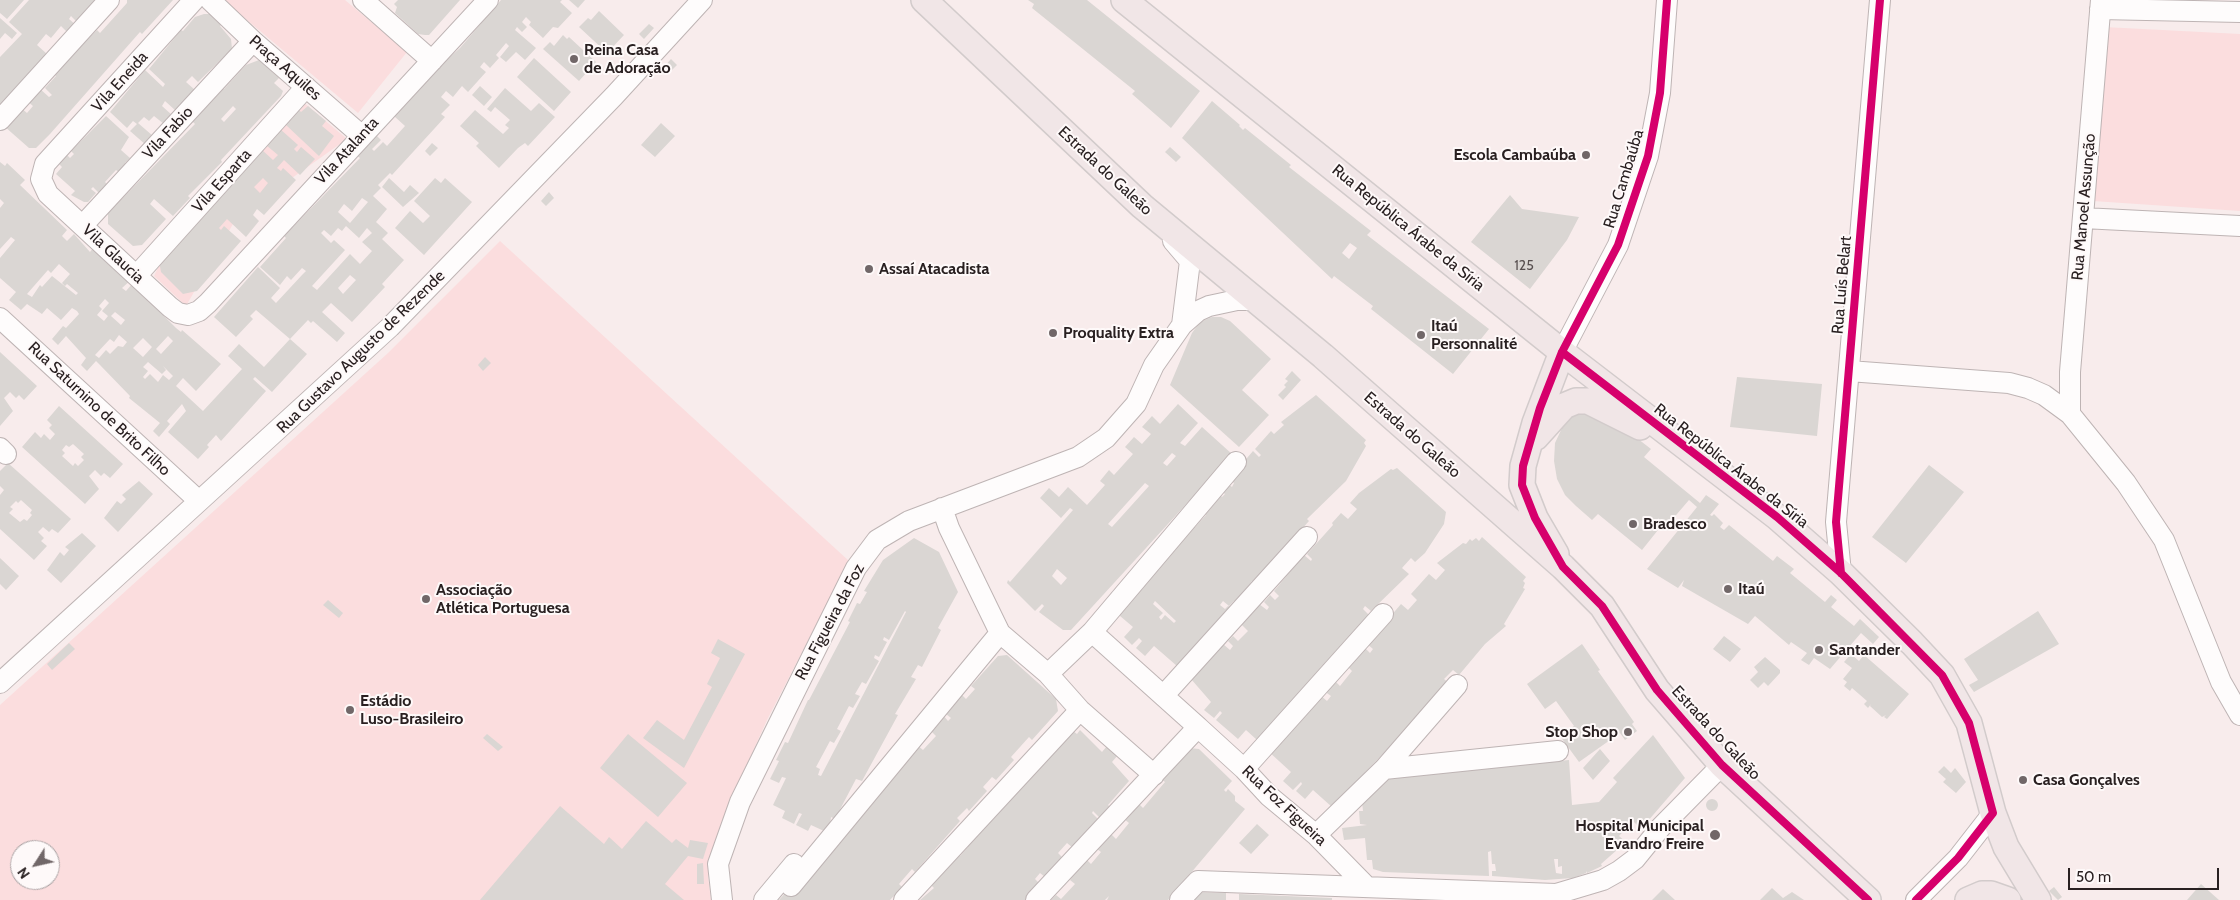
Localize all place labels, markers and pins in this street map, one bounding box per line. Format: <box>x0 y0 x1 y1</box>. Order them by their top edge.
place label: Reina Casa de Adoração <box>584 40 671 78</box>
marker: Reina Casa de Adoração <box>568 53 580 65</box>
place label: Escola Cambaúba <box>1453 145 1576 165</box>
marker: Escola Cambaúba <box>1580 149 1592 161</box>
place label: Assaí Atacadista <box>879 259 990 279</box>
marker: Assaí Atacadista <box>863 263 875 275</box>
place label: Itaú Personnalité <box>1431 316 1517 354</box>
place label: Proquality Extra <box>1063 323 1174 343</box>
marker: Proquality Extra <box>1047 327 1059 339</box>
marker: Itaú Personnalité <box>1415 329 1427 341</box>
place label: Bradesco <box>1643 514 1707 534</box>
marker: Bradesco <box>1627 518 1639 530</box>
place label: Itaú <box>1738 579 1765 599</box>
place label: Associação Atlética Portuguesa <box>436 580 570 618</box>
marker: Itaú <box>1722 583 1734 595</box>
marker: Associação Atlética Portuguesa <box>420 593 432 605</box>
place label: Santander <box>1829 640 1900 660</box>
marker: Santander <box>1813 644 1825 656</box>
place label: Estádio Luso-Brasileiro <box>360 691 463 729</box>
marker: Estádio Luso-Brasileiro <box>344 704 356 716</box>
place label: Stop Shop <box>1545 722 1618 742</box>
marker: Stop Shop <box>1622 726 1634 738</box>
place label: Casa Gonçalves <box>2033 770 2140 790</box>
marker: Casa Gonçalves <box>2017 774 2029 786</box>
place label: Hospital Municipal Evandro Freire <box>1575 816 1704 854</box>
marker: Hospital Municipal Evandro Freire <box>1708 828 1722 842</box>

